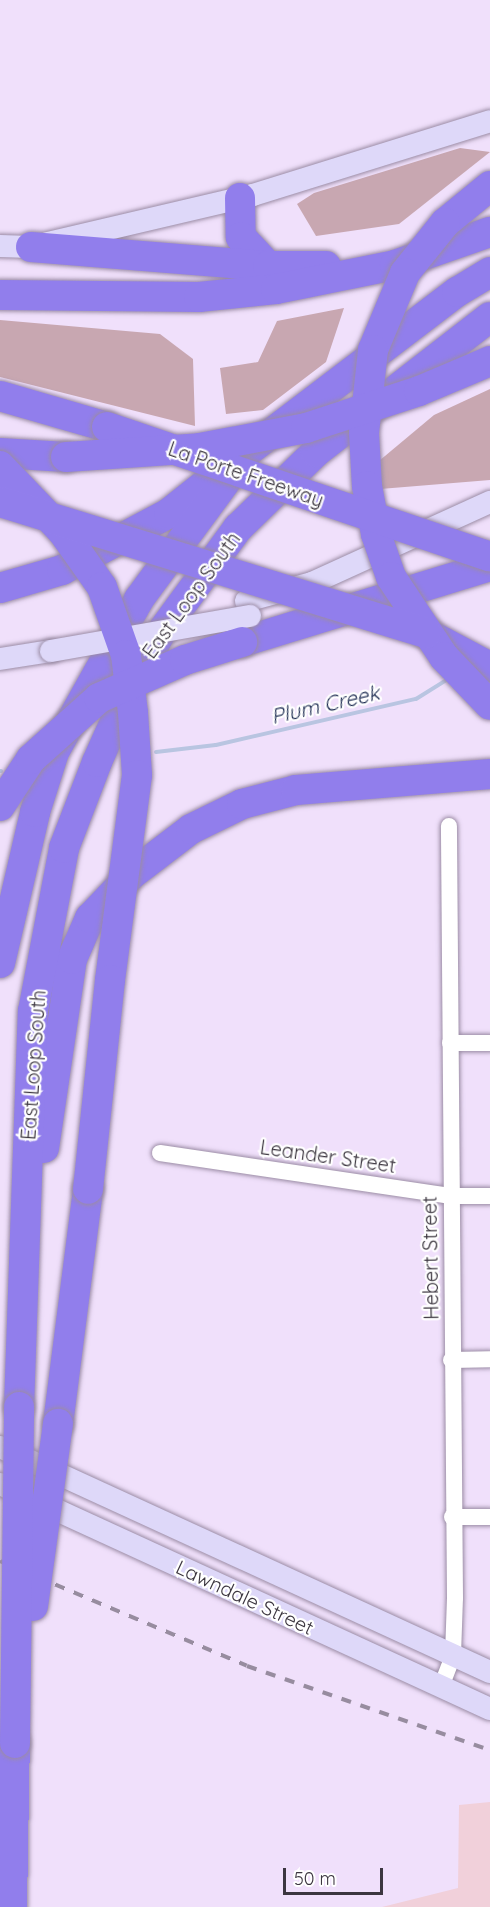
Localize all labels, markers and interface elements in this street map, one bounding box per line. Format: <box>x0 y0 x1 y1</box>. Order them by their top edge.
street label: La Porte Freeway <box>165 436 327 512</box>
street label: East Loop South <box>137 527 245 663</box>
water label: Plum Creek <box>268 679 382 729</box>
street label: East Loop South <box>16 989 50 1141</box>
street label: Leander Street <box>259 1135 397 1177</box>
street label: Hebert Street <box>417 1196 443 1320</box>
street label: Lawndale Street <box>172 1555 318 1639</box>
scale bar <box>286 1856 386 1894</box>
text: 50 m <box>294 1867 336 1890</box>

